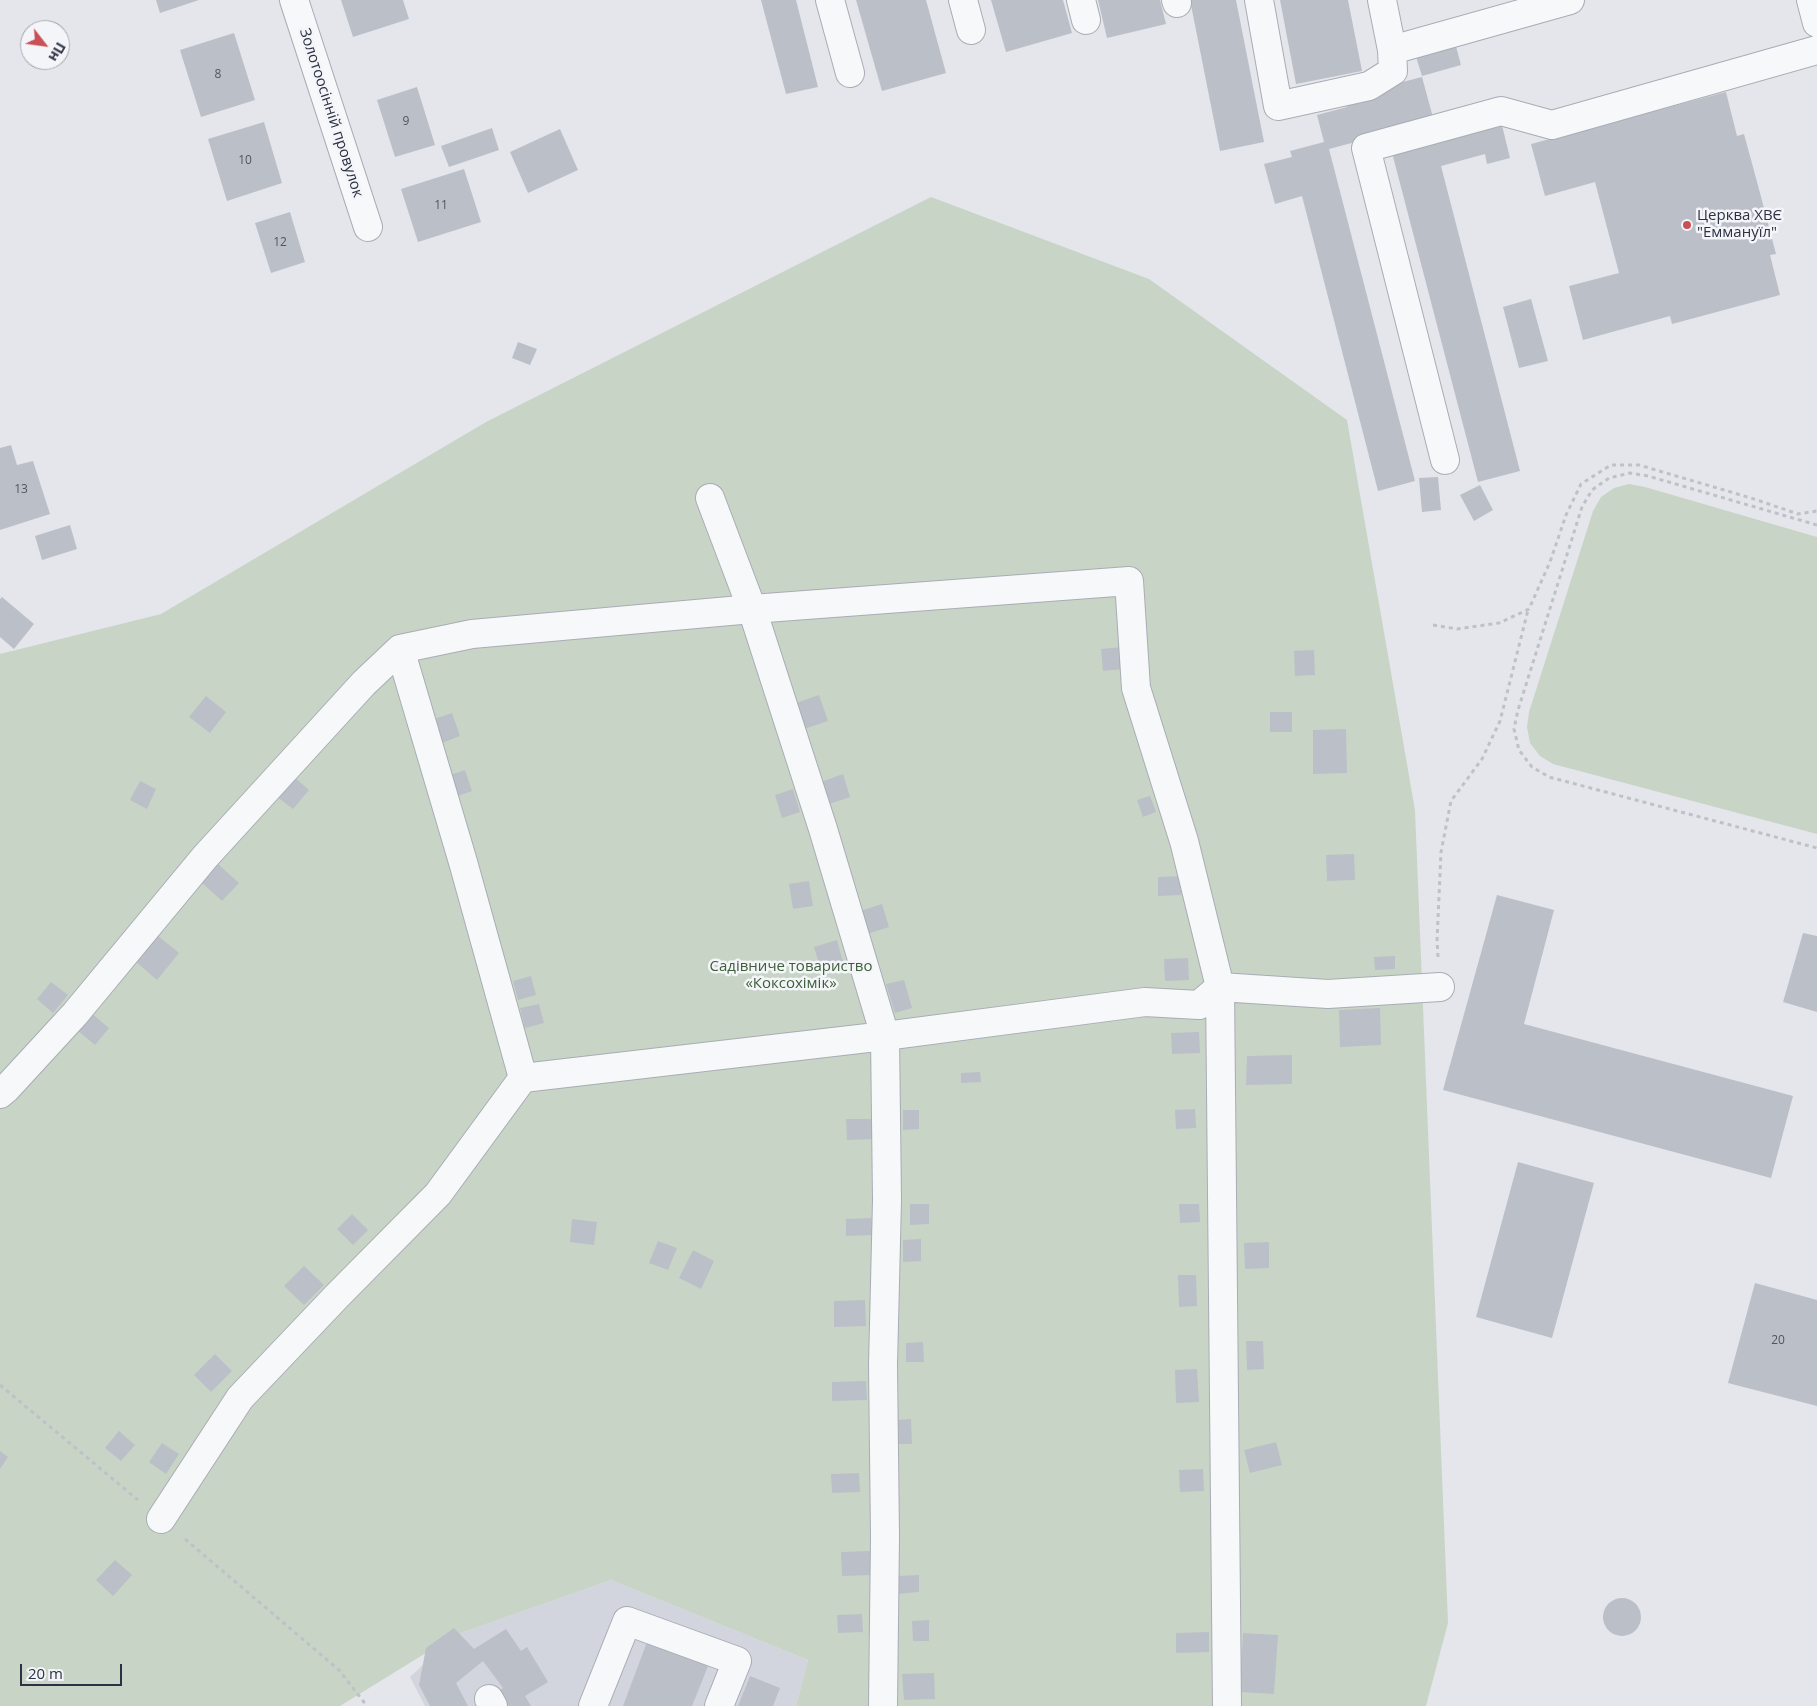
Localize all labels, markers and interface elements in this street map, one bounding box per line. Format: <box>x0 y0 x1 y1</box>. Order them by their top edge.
north arrow <box>20 20 70 70</box>
street label: Золотоосінній провулок <box>295 26 367 200</box>
text: Пн <box>44 39 71 66</box>
house number: 8 <box>215 68 221 82</box>
house number: 9 <box>403 115 409 129</box>
house number: 10 <box>238 154 252 168</box>
house number: 11 <box>434 199 448 213</box>
place label: Церква ХВЄ "Еммануїл" <box>1697 207 1782 242</box>
marker: Церква ХВЄ "Еммануїл" <box>1681 219 1693 231</box>
house number: 12 <box>273 236 287 250</box>
house number: 13 <box>14 483 28 497</box>
park label: Садівниче товариство «Коксохімік» <box>710 958 872 993</box>
house number: 20 <box>1771 1334 1785 1348</box>
scale bar <box>22 1654 125 1686</box>
text: 20 m <box>28 1663 63 1683</box>

